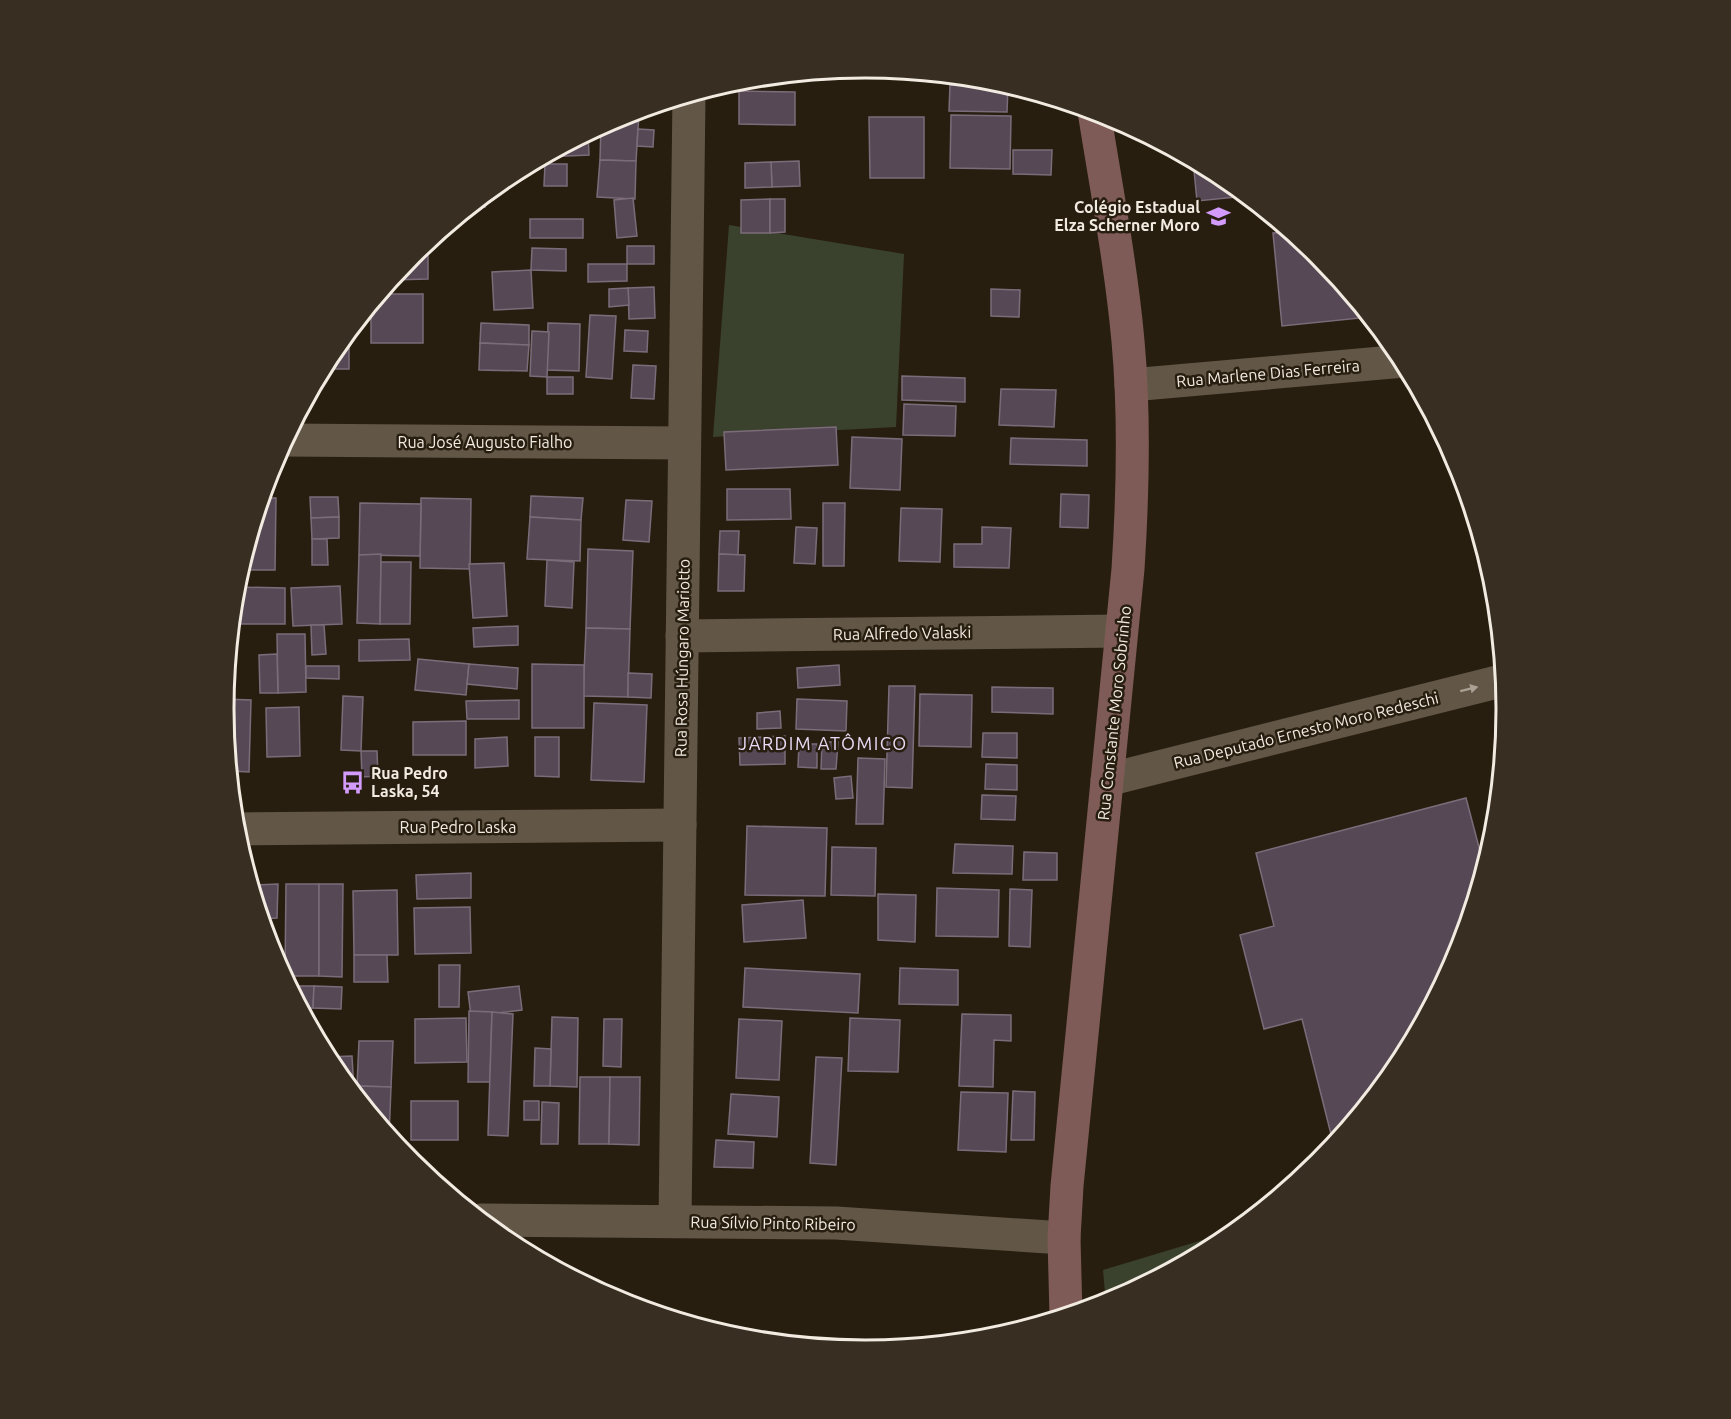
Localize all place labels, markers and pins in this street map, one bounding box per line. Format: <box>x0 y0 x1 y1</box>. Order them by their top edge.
place label: Colégio Estadual Elza Scherner Moro <box>1054 198 1200 234</box>
school or university icon: Colégio Estadual Elza Scherner Moro <box>1205 203 1231 229</box>
place label: Rua Pedro Laska, 54 <box>371 764 448 800</box>
bus stop icon: Rua Pedro Laska, 54 <box>340 769 366 795</box>

